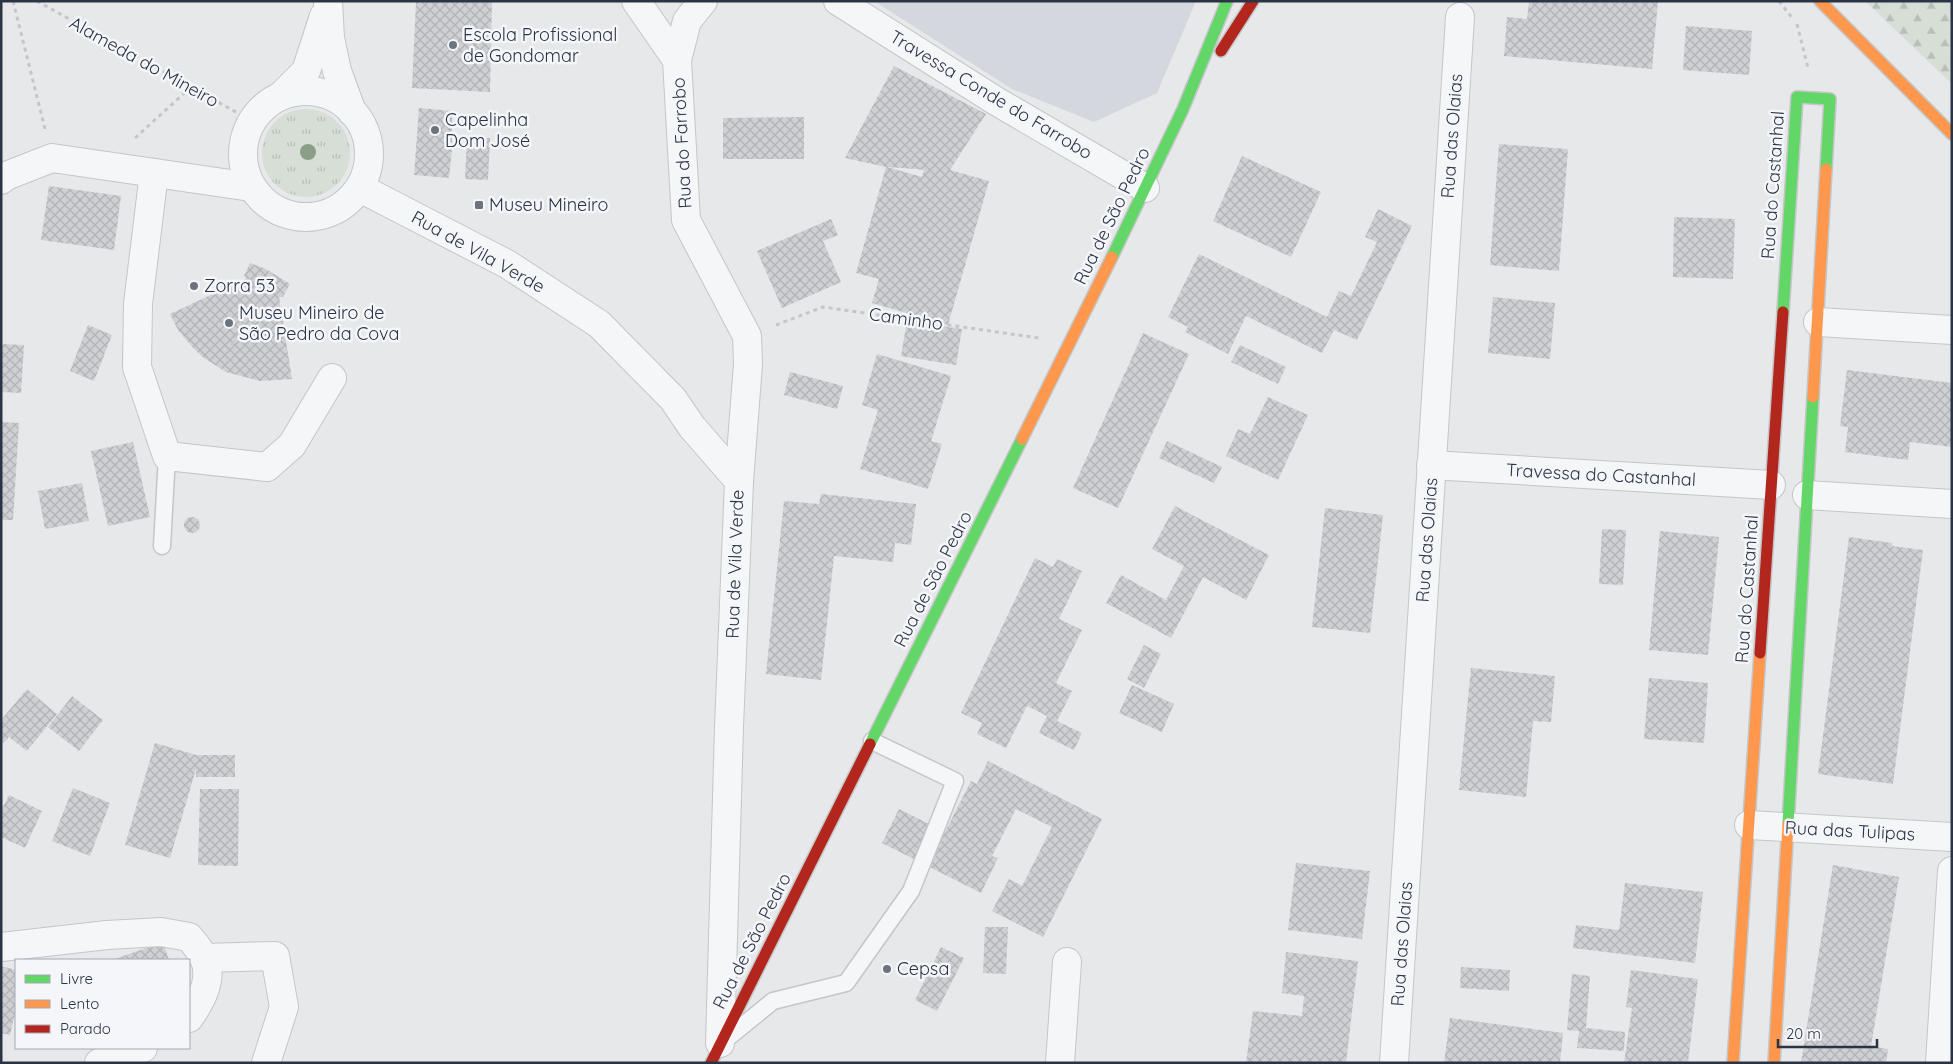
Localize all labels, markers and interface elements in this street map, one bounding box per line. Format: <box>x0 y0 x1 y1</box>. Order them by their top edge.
street label: Alameda do Mineiro <box>66 11 223 112</box>
place label: Escola Profissional de Gondomar <box>463 23 617 67</box>
street label: Travessa Conde do Farrobo <box>886 25 1097 164</box>
marker: Escola Profissional de Gondomar <box>447 39 459 51</box>
street label: Rua das Olaias <box>1436 73 1467 199</box>
street label: Rua do Farrobo <box>667 77 696 209</box>
place label: Capelinha Dom José <box>445 108 530 152</box>
street label: Rua do Castanhal <box>1756 110 1789 260</box>
marker: Capelinha Dom José <box>429 124 441 136</box>
street label: Rua de São Pedro <box>1068 143 1155 288</box>
place label: Museu Mineiro <box>489 193 608 216</box>
marker: Museu Mineiro <box>473 199 485 211</box>
street label: Rua de Vila Verde <box>407 205 549 298</box>
place label: Zorra 53 <box>204 274 275 297</box>
marker: Zorra 53 <box>188 280 200 292</box>
place label: Museu Mineiro de São Pedro da Cova <box>239 301 399 345</box>
street label: Caminho <box>868 302 945 335</box>
marker: Museu Mineiro de São Pedro da Cova <box>223 317 235 329</box>
street label: Travessa do Castanhal <box>1505 458 1697 491</box>
street label: Rua das Olaias <box>1411 477 1442 603</box>
street label: Rua de Vila Verde <box>720 489 749 639</box>
street label: Rua de São Pedro <box>888 507 977 651</box>
street label: Rua do Castanhal <box>1730 514 1763 664</box>
street label: Rua das Tulipas <box>1784 816 1916 845</box>
street label: Rua de São Pedro <box>707 869 796 1013</box>
street label: Rua das Olaias <box>1386 881 1417 1007</box>
place label: Cepsa <box>897 957 949 980</box>
legend <box>15 959 190 1049</box>
marker: Cepsa <box>881 963 893 975</box>
text: Livre <box>60 969 93 988</box>
text: Lento <box>60 994 99 1013</box>
scale bar <box>1778 1016 1877 1048</box>
text: Parado <box>60 1019 111 1038</box>
text: 20 m <box>1786 1024 1821 1043</box>

